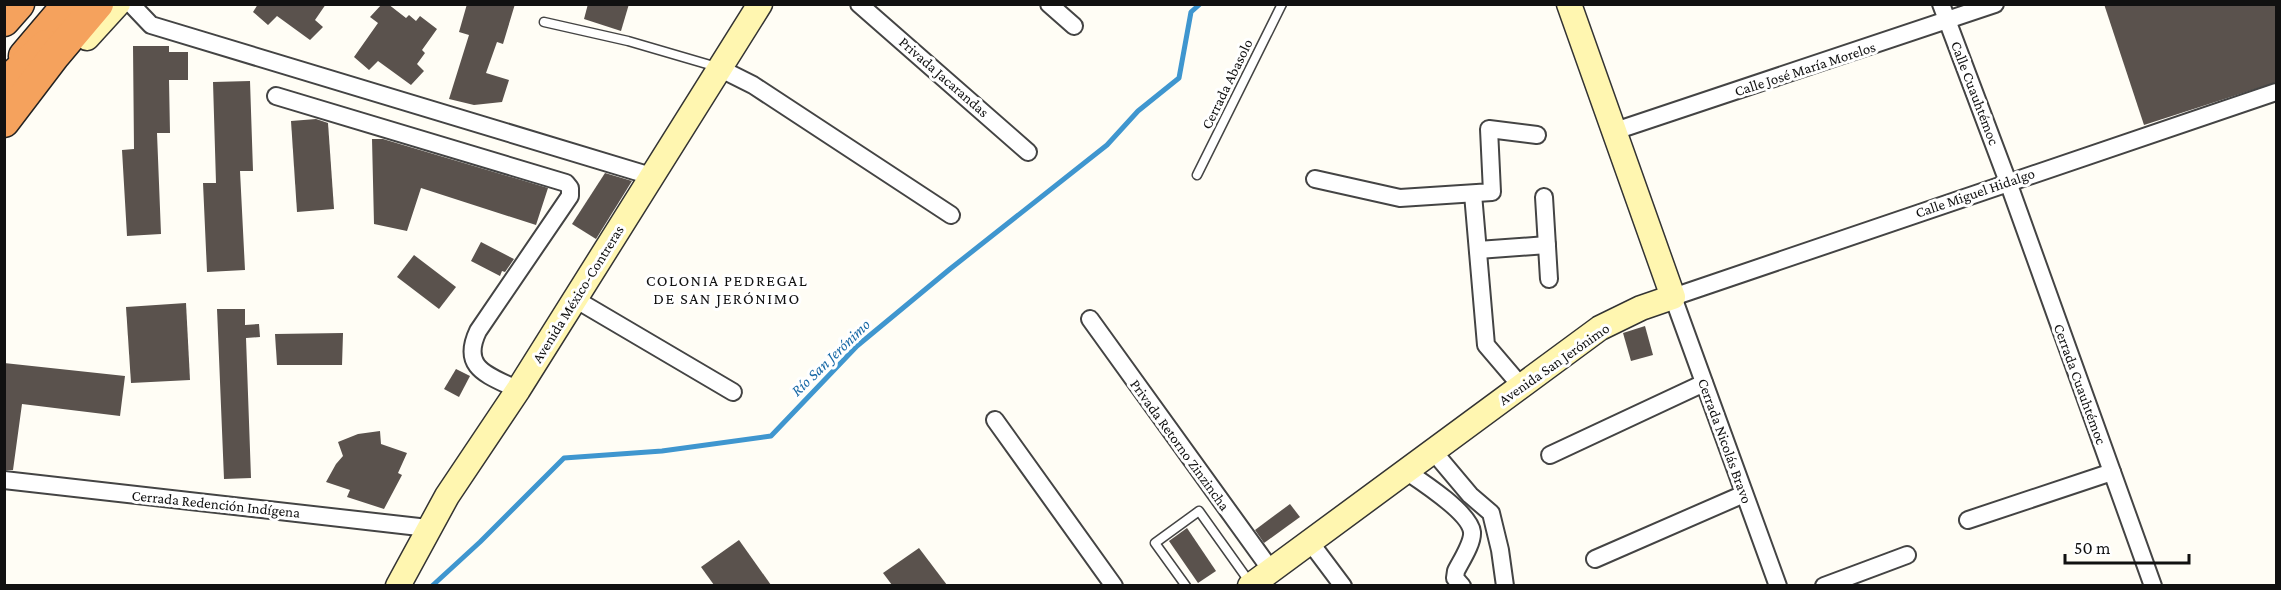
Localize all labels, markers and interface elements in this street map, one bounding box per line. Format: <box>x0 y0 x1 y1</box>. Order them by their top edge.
street label: Privada Jacarandas <box>895 34 992 121</box>
street label: Cerrada Abasolo <box>1198 36 1256 132</box>
street label: Calle José María Morelos <box>1732 39 1878 100</box>
street label: Calle Cuauhtémoc <box>1948 39 2002 148</box>
street label: Calle Miguel Hidalgo <box>1913 165 2037 222</box>
street label: Avenida México-Contreras <box>529 222 627 366</box>
district label: COLONIA PEDREGAL DE SAN JERÓNIMO <box>646 272 808 308</box>
water label: Río San Jerónimo <box>787 315 874 400</box>
street label: Avenida San Jerónimo <box>1496 320 1613 409</box>
street label: Cerrada Cuauhtémoc <box>2051 321 2110 447</box>
street label: Privada Retorno Zinzincha <box>1127 376 1233 514</box>
street label: Cerrada Nicolás Bravo <box>1695 376 1755 506</box>
street label: Cerrada Redención Indígena <box>131 487 301 522</box>
scale bar <box>2065 527 2190 565</box>
text: 50 m <box>2074 538 2111 558</box>

